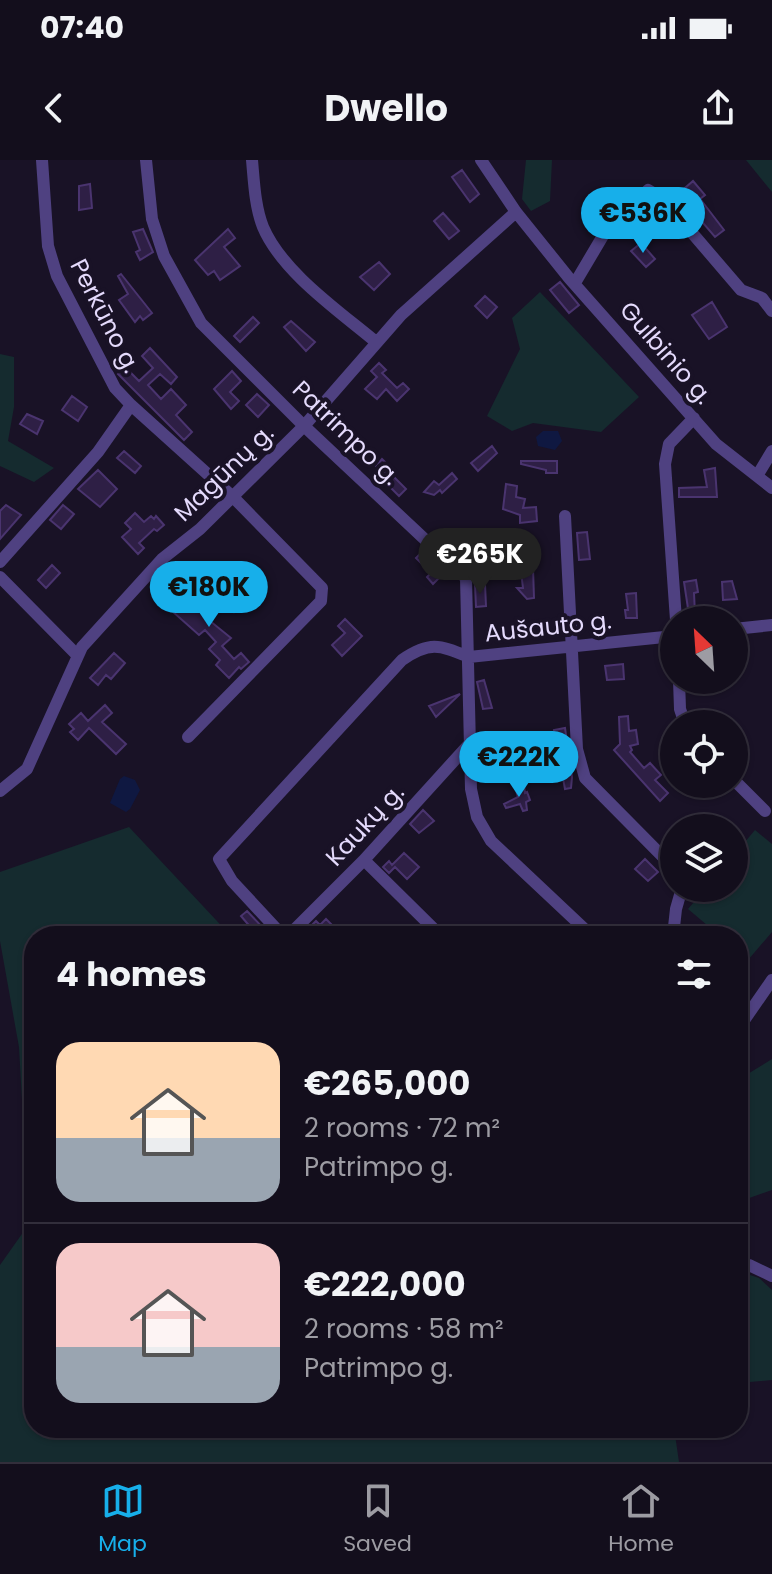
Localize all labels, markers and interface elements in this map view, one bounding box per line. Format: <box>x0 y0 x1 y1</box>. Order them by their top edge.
text: 07:40 <box>40 6 124 49</box>
text: Dwello <box>324 83 448 134</box>
icon: back <box>32 86 76 130</box>
icon: share <box>696 86 740 130</box>
pin: €536K <box>587 187 699 255</box>
text: €536K <box>599 195 687 231</box>
street label: Perkūno g. <box>63 253 148 378</box>
street label: Gulbinio g. <box>612 294 720 411</box>
street label: Patrimpo g. <box>285 373 407 492</box>
street label: Magūnų g. <box>167 417 281 529</box>
pin: €265K <box>424 528 536 596</box>
text: €265K <box>436 536 524 572</box>
pin: €180K <box>153 561 265 629</box>
text: €180K <box>168 569 250 605</box>
street label: Aušauto g. <box>483 603 613 650</box>
north arrow <box>660 606 748 694</box>
map controls <box>660 606 748 902</box>
button: locate <box>660 710 748 798</box>
pin: €222K <box>463 731 575 799</box>
text: €222K <box>477 739 561 775</box>
street label: Kaukų g. <box>318 776 411 873</box>
button: layers <box>660 814 748 902</box>
text: 4 homes <box>56 950 207 998</box>
icon: filters <box>672 952 716 996</box>
text: €265,000 <box>304 1059 471 1107</box>
icon: home <box>120 1074 216 1170</box>
text: 2 rooms · 72 m² <box>304 1110 500 1146</box>
text: Patrimpo g. <box>304 1149 453 1185</box>
text: €222,000 <box>304 1260 466 1308</box>
icon: home <box>120 1275 216 1371</box>
text: 2 rooms · 58 m² <box>304 1311 504 1347</box>
text: Patrimpo g. <box>304 1350 453 1386</box>
tab: Map <box>98 1479 147 1560</box>
tab: Saved <box>343 1479 412 1560</box>
tab: Home <box>608 1479 674 1560</box>

